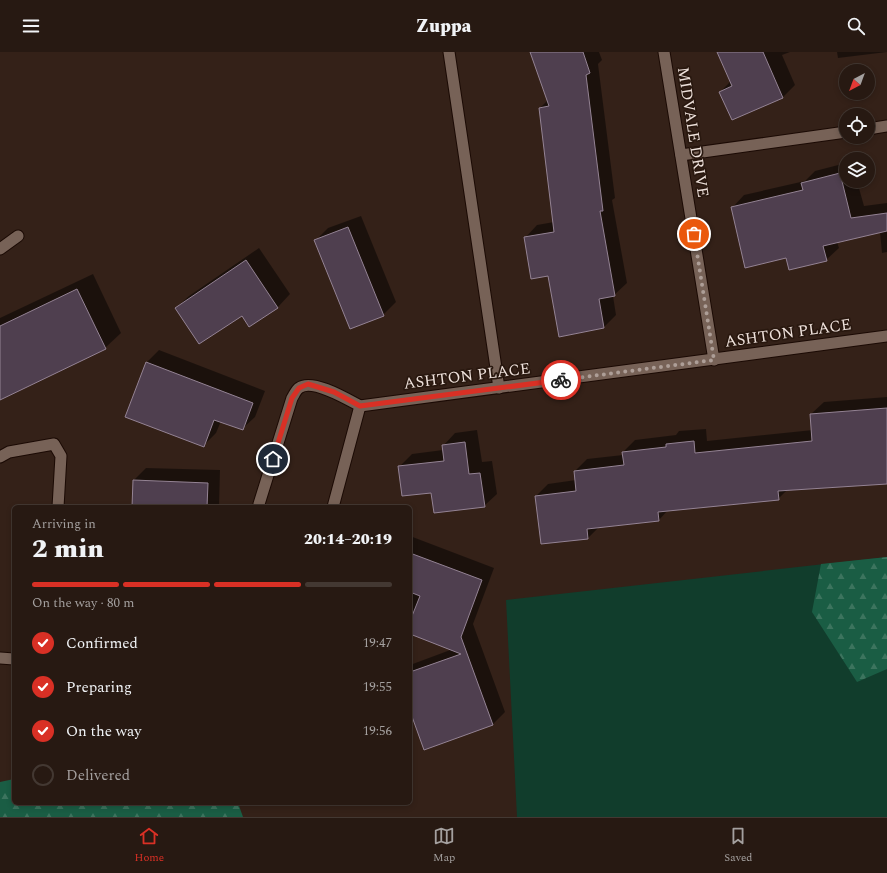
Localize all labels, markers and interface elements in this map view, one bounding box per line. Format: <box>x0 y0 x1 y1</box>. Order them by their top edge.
text: Zuppa <box>416 13 471 40</box>
icon: menu <box>20 15 42 37</box>
icon: search <box>845 15 867 37</box>
north arrow <box>839 64 875 100</box>
map controls <box>839 64 875 188</box>
street label: MIDVALE DRIVE <box>671 65 715 199</box>
button: locate <box>839 108 875 144</box>
button: layers <box>839 152 875 188</box>
pin <box>677 217 711 251</box>
icon: bag <box>683 223 705 245</box>
street label: ASHTON PLACE <box>723 312 853 354</box>
street label: ASHTON PLACE <box>402 356 532 396</box>
courier <box>541 360 581 400</box>
icon: bike <box>550 369 572 391</box>
pin <box>256 442 290 476</box>
icon: home <box>262 448 284 470</box>
text: Arriving in <box>32 514 96 534</box>
text: 20:14–20:19 <box>304 528 392 551</box>
text: 2 min <box>32 529 104 569</box>
text: On the way · 80 m <box>32 593 135 613</box>
icon: check <box>32 632 54 654</box>
text: Confirmed <box>66 632 138 655</box>
text: 19:47 <box>363 633 392 653</box>
icon: check <box>32 676 54 698</box>
text: Preparing <box>66 676 132 699</box>
text: 19:55 <box>363 677 392 697</box>
icon: check <box>32 720 54 742</box>
text: On the way <box>66 720 141 743</box>
text: 19:56 <box>363 721 392 741</box>
text: Delivered <box>66 764 130 787</box>
tab: Home <box>134 825 164 866</box>
tab: Map <box>433 825 455 866</box>
tab: Saved <box>724 825 752 866</box>

